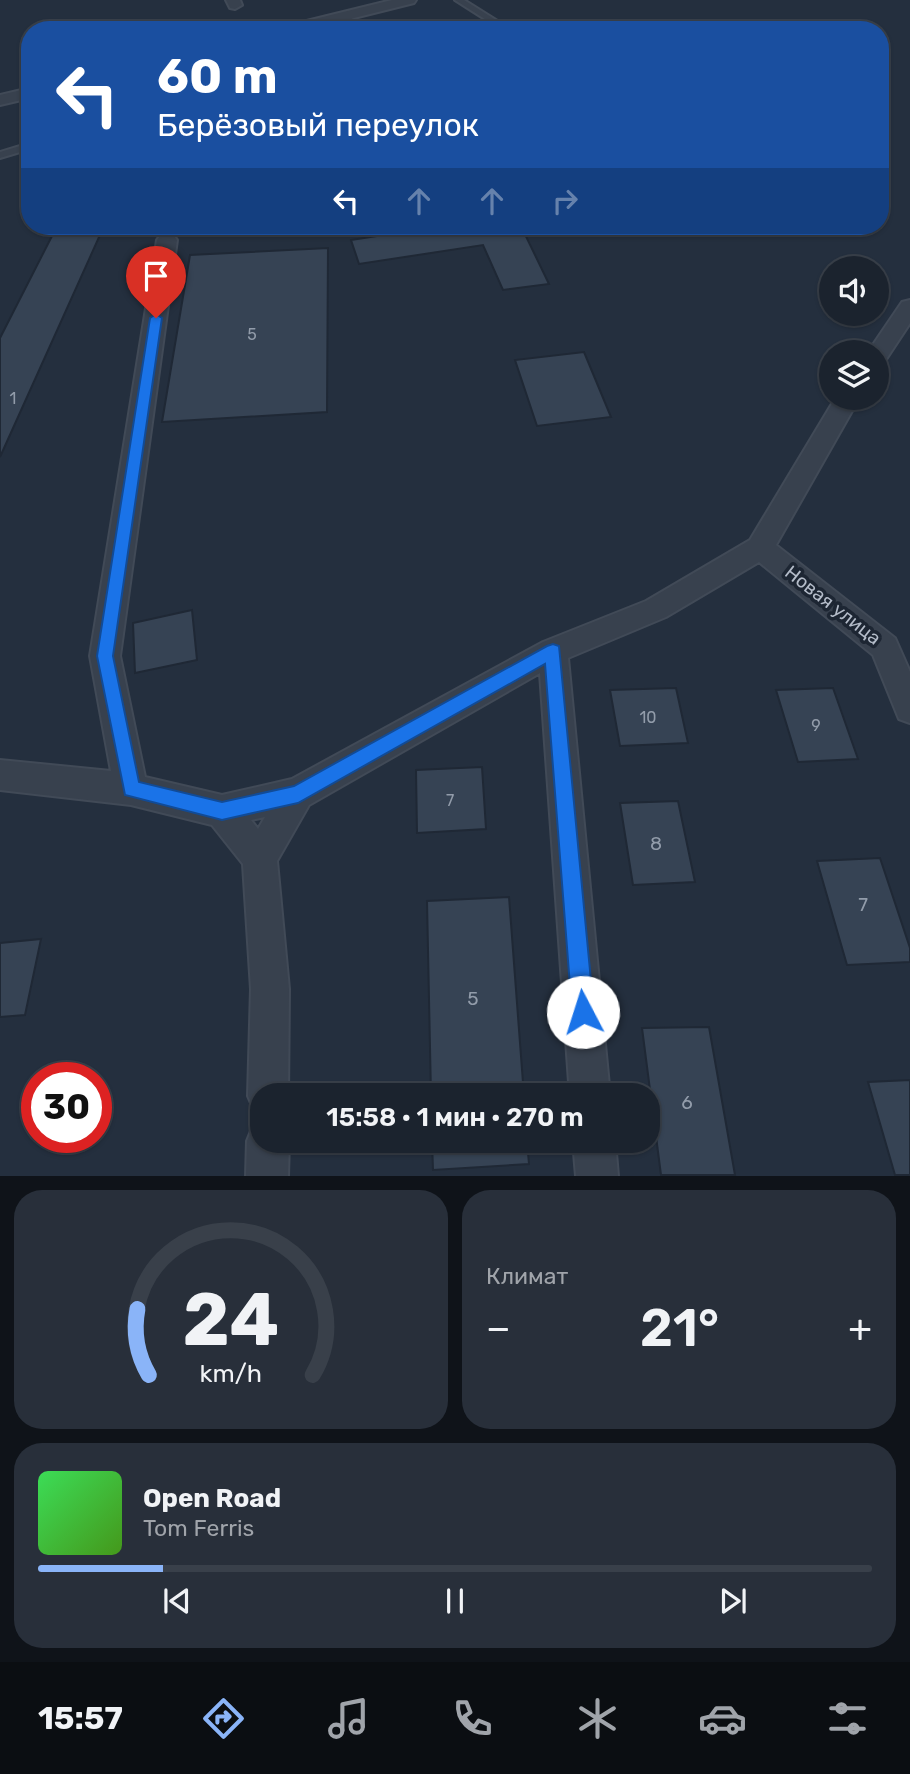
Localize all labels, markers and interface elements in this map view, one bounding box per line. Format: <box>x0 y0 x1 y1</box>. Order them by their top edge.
text: 60 m <box>157 47 278 105</box>
icon: left <box>42 49 133 140</box>
text: Берёзовый переулок <box>157 106 479 144</box>
icon: left <box>327 182 365 220</box>
icon: ahead <box>400 182 438 220</box>
icon: ahead <box>473 182 511 220</box>
icon: right <box>546 182 584 220</box>
pin <box>126 246 186 318</box>
map controls <box>819 256 889 410</box>
button: sound <box>819 256 889 326</box>
icon: arrive <box>137 257 175 295</box>
house number: 5 <box>247 325 257 344</box>
button: layers <box>819 340 889 410</box>
house number: 1 <box>10 389 16 408</box>
street label: Новая улица <box>780 560 886 650</box>
house number: 10 <box>639 708 657 727</box>
house number: 9 <box>811 716 821 735</box>
house number: 7 <box>446 791 454 810</box>
house number: 8 <box>650 832 662 855</box>
house number: 7 <box>858 893 868 916</box>
position arrow <box>546 975 620 1049</box>
house number: 5 <box>467 987 479 1010</box>
speed limit sign: 30 <box>21 1062 112 1153</box>
house number: 6 <box>681 1091 693 1114</box>
text: 15:58 · 1 мин · 270 m <box>326 1102 584 1133</box>
text: Климат <box>486 1262 568 1290</box>
text: 24 <box>183 1278 279 1364</box>
text: 21° <box>640 1297 719 1359</box>
text: − <box>486 1305 511 1351</box>
text: + <box>848 1305 872 1351</box>
text: km/h <box>200 1359 262 1388</box>
text: Open Road <box>143 1483 281 1514</box>
text: Tom Ferris <box>143 1514 254 1542</box>
icon: previous <box>158 1582 196 1620</box>
icon: pause <box>436 1582 474 1620</box>
icon: next <box>714 1582 752 1620</box>
icon: directions <box>199 1694 248 1743</box>
icon: music <box>324 1694 373 1743</box>
icon: phone <box>448 1694 497 1743</box>
icon: climate <box>573 1694 622 1743</box>
icon: car <box>698 1694 747 1743</box>
icon: filters <box>823 1694 872 1743</box>
text: 15:57 <box>38 1699 123 1737</box>

